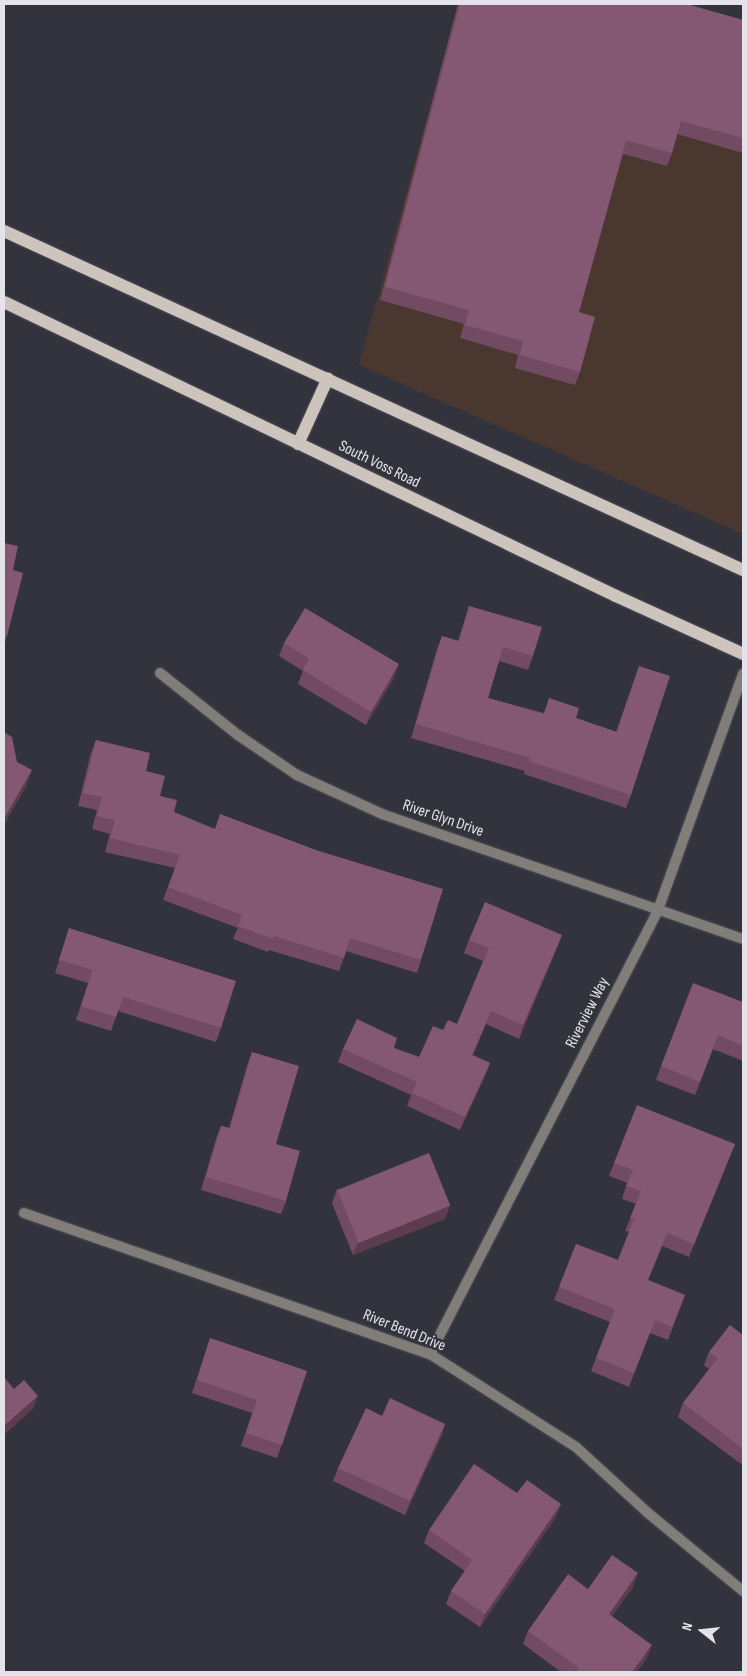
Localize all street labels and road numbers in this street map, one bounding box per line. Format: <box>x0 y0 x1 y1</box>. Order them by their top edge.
street label: South Voss Road <box>335 437 423 493</box>
street label: River Glyn Drive <box>400 796 486 842</box>
street label: Riverview Way <box>562 974 614 1052</box>
street label: River Bend Drive <box>360 1306 448 1356</box>

